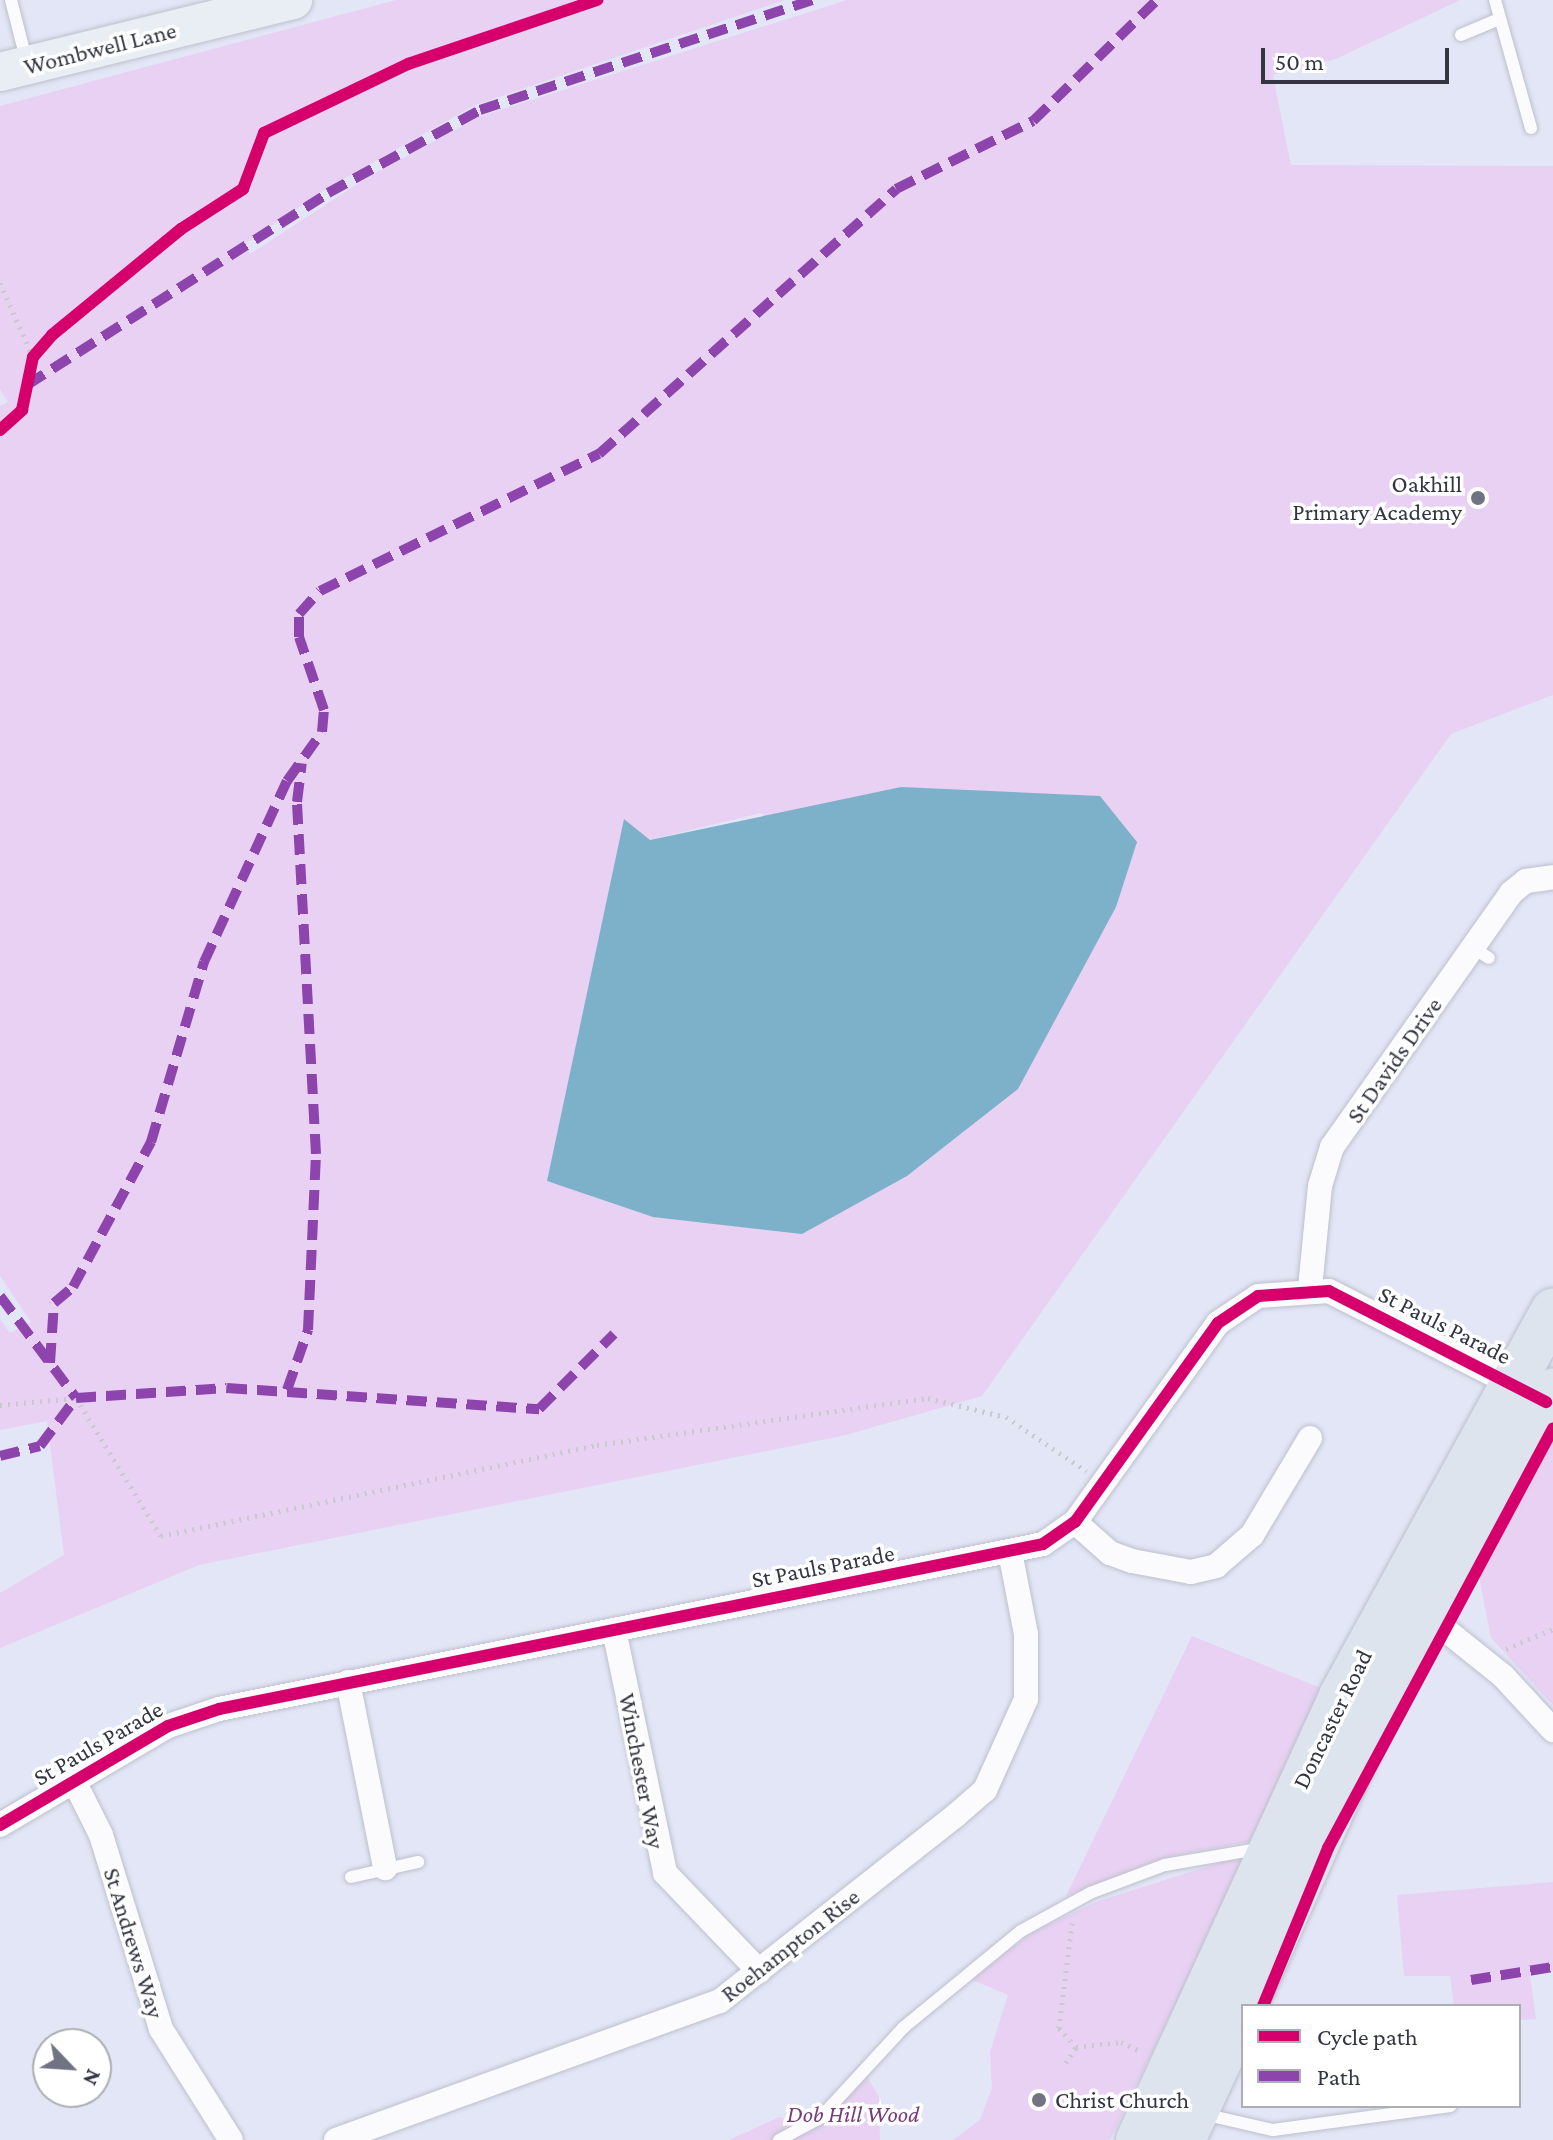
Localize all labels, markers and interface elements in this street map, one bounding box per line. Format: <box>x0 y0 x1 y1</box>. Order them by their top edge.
street label: Wombwell Lane <box>21 15 179 81</box>
scale bar <box>1265 32 1453 82</box>
text: 50 m <box>1275 48 1324 75</box>
place label: Oakhill Primary Academy <box>1292 470 1462 526</box>
marker: Oakhill Primary Academy <box>1469 489 1487 507</box>
street label: St Davids Drive <box>1340 992 1448 1128</box>
street label: St Pauls Parade <box>1374 1279 1516 1371</box>
street label: St Pauls Parade <box>749 1538 897 1594</box>
street label: Doncaster Road <box>1286 1645 1378 1793</box>
street label: Winchester Way <box>613 1691 671 1851</box>
street label: St Pauls Parade <box>28 1694 168 1792</box>
street label: St Andrews Way <box>97 1864 171 2022</box>
street label: Roehampton Rise <box>715 1882 865 2008</box>
legend <box>1241 2004 1521 2108</box>
text: Cycle path <box>1317 2023 1418 2050</box>
north arrow <box>32 2028 112 2108</box>
text: Path <box>1317 2063 1361 2090</box>
text: N <box>78 2065 107 2090</box>
place label: Christ Church <box>1055 2086 1189 2114</box>
marker: Christ Church <box>1030 2091 1048 2109</box>
park label: Dob Hill Wood <box>787 2100 919 2128</box>

